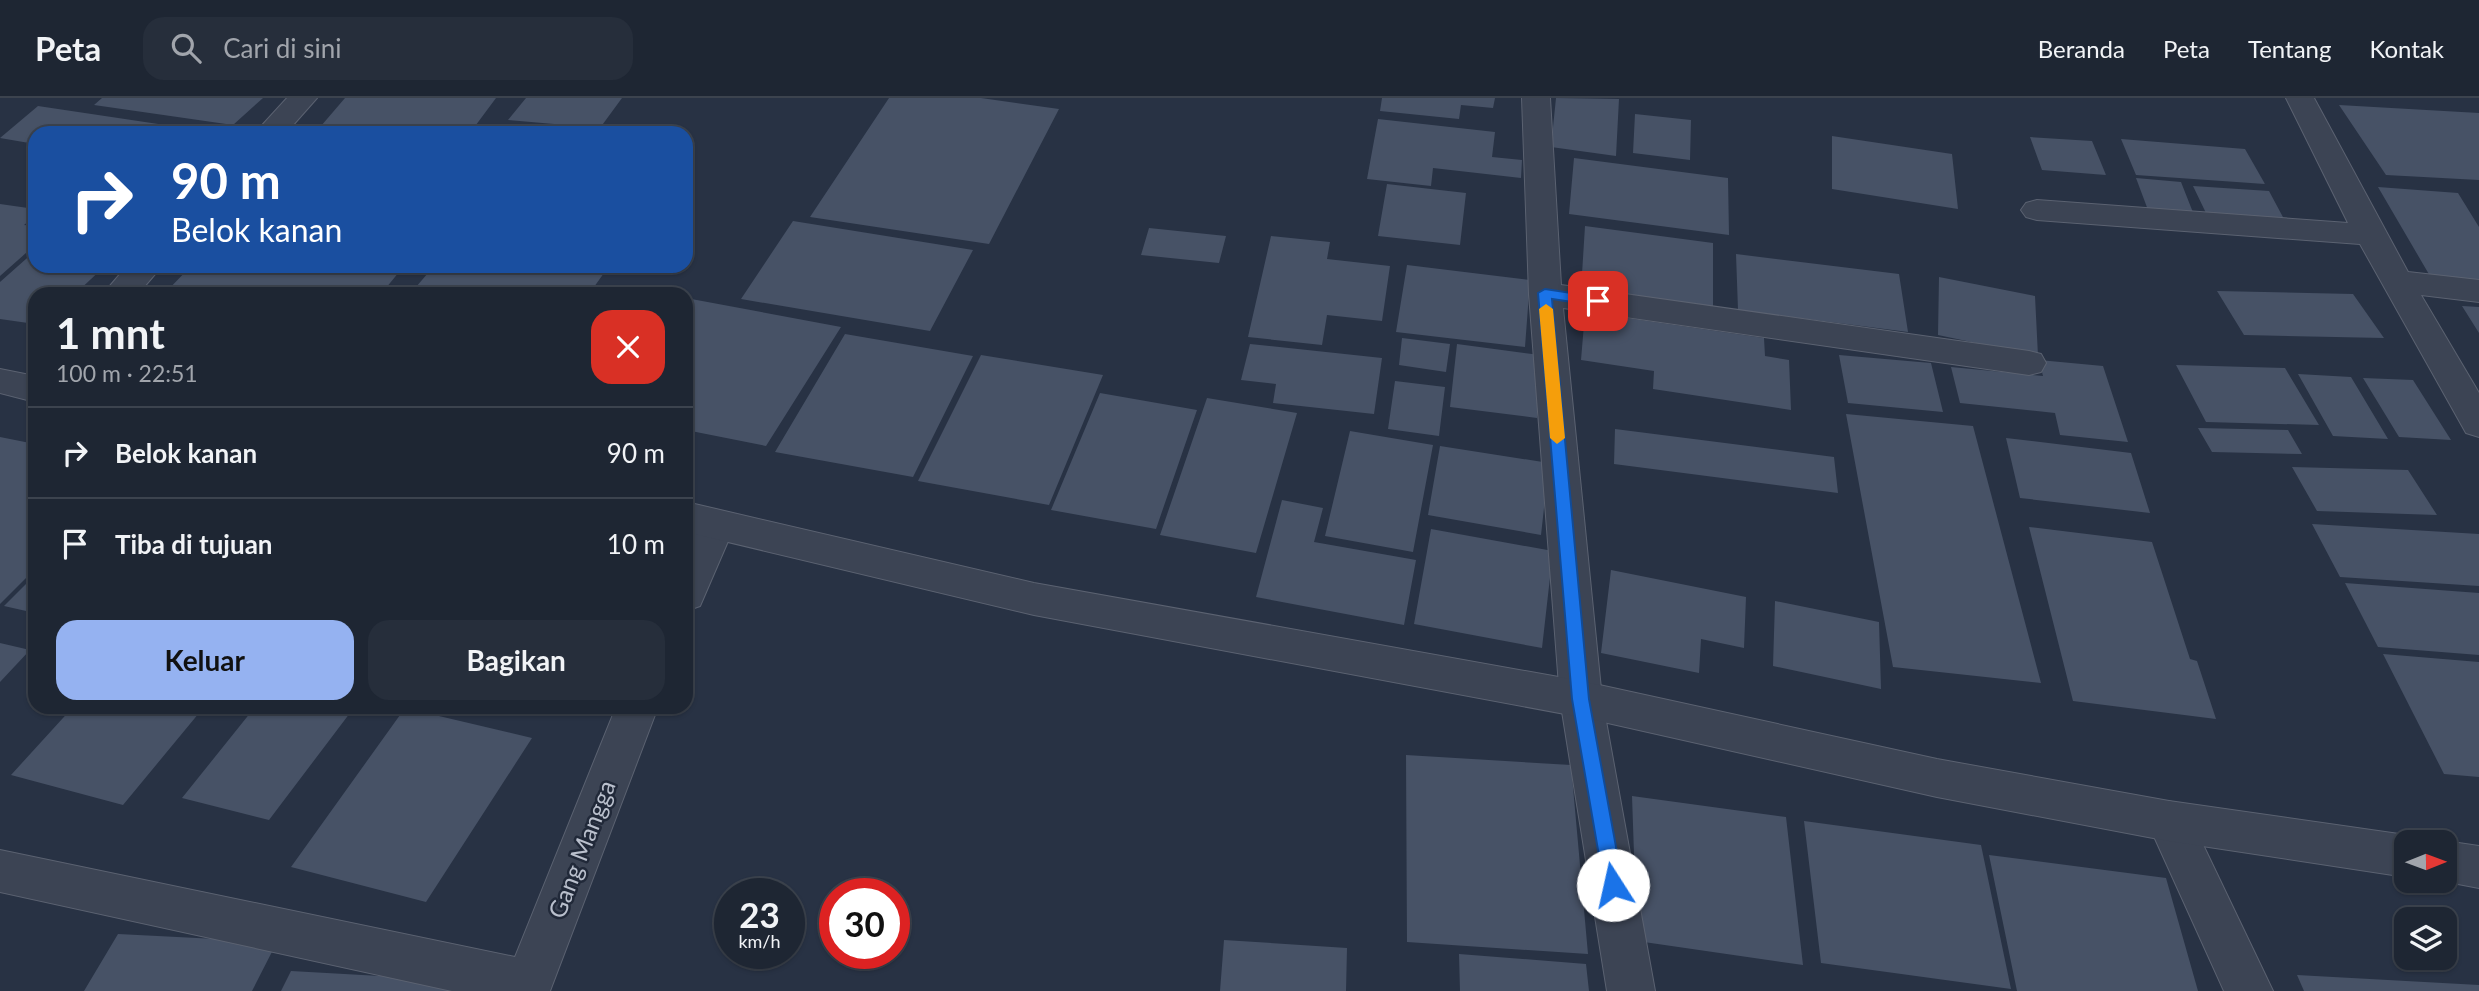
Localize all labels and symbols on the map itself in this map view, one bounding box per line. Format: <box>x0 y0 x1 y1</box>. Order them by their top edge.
pin <box>1568 271 1628 331</box>
street label: Gang Mangga <box>541 776 621 922</box>
north arrow <box>2394 830 2457 892</box>
position arrow <box>1576 848 1650 922</box>
speed limit sign: 30 <box>819 878 910 969</box>

